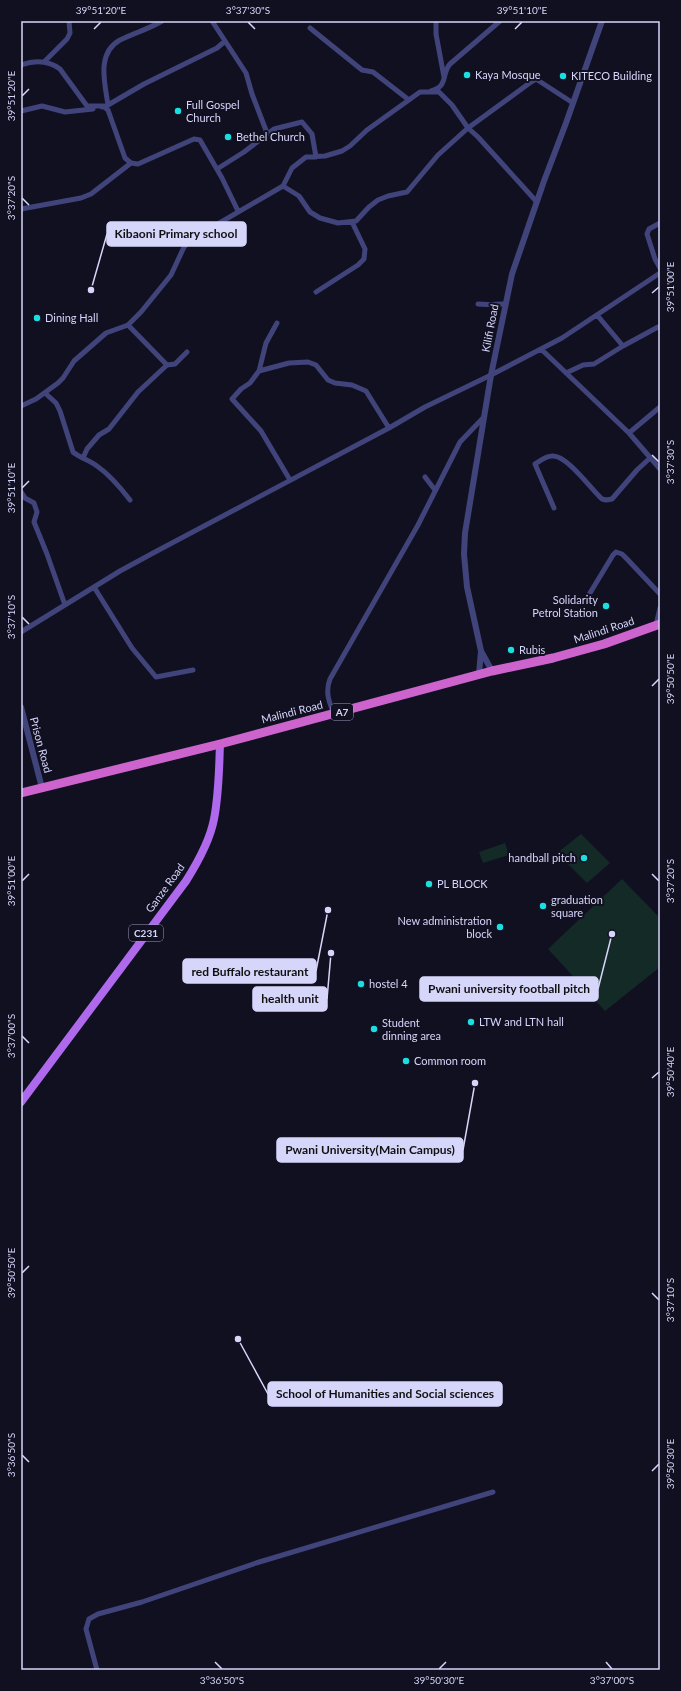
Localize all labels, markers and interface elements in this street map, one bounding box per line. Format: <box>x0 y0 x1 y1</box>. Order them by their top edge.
text: 39°51'20"E <box>76 4 126 16</box>
text: 3°37'30"S <box>226 4 270 16</box>
text: 39°51'10"E <box>497 4 547 16</box>
place label: Kaya Mosque <box>475 68 541 81</box>
place label: KITECO Building <box>571 69 652 82</box>
marker: Kaya Mosque <box>462 70 472 80</box>
text: 39°51'20"E <box>5 71 17 121</box>
marker: KITECO Building <box>558 71 568 81</box>
place label: Full Gospel Church <box>186 98 240 124</box>
marker: Full Gospel Church <box>173 106 183 116</box>
place label: Bethel Church <box>236 130 305 143</box>
marker: Bethel Church <box>223 132 233 142</box>
text: 3°37'20"S <box>5 176 17 220</box>
callout: Kibaoni Primary school <box>107 222 246 246</box>
text: Kibaoni Primary school <box>115 226 237 241</box>
text: 39°51'00"E <box>664 262 676 312</box>
street label: Kilifi Road <box>478 303 501 353</box>
place label: Dining Hall <box>45 311 98 324</box>
marker: Dining Hall <box>32 313 42 323</box>
text: 3°37'30"S <box>664 440 676 484</box>
text: 39°51'10"E <box>5 463 17 513</box>
place label: Solidarity Petrol Station <box>532 593 598 619</box>
text: 3°37'10"S <box>5 595 17 639</box>
marker: Solidarity Petrol Station <box>601 601 611 611</box>
street label: Malindi Road <box>572 614 636 645</box>
place label: Rubis <box>519 643 546 656</box>
marker: Rubis <box>506 645 516 655</box>
text: 39°50'50"E <box>664 654 676 704</box>
street label: Malindi Road <box>260 698 324 725</box>
road number: A7 <box>331 704 353 720</box>
street label: Prison Road <box>28 715 55 774</box>
place label: handball pitch <box>508 851 576 864</box>
marker: handball pitch <box>579 853 589 863</box>
text: 39°51'00"E <box>5 856 17 906</box>
text: 3°37'20"S <box>664 859 676 903</box>
street label: Ganze Road <box>142 861 187 915</box>
place label: PL BLOCK <box>437 877 488 890</box>
marker: PL BLOCK <box>424 879 434 889</box>
place label: graduation square <box>551 893 603 919</box>
marker: graduation square <box>538 901 548 911</box>
place label: New administration block <box>398 914 492 940</box>
marker: New administration block <box>495 922 505 932</box>
road number: C231 <box>129 925 163 941</box>
callout: red Buffalo restaurant <box>183 959 316 983</box>
text: red Buffalo restaurant <box>192 964 309 979</box>
place label: hostel 4 <box>369 977 408 990</box>
callout: Pwani university football pitch <box>420 977 598 1001</box>
marker: hostel 4 <box>356 979 366 989</box>
text: Pwani university football pitch <box>428 981 590 996</box>
callout: health unit <box>253 987 327 1011</box>
text: health unit <box>261 991 319 1006</box>
text: 3°37'00"S <box>5 1014 17 1058</box>
place label: LTW and LTN hall <box>479 1015 564 1028</box>
place label: Student dinning area <box>382 1016 441 1042</box>
marker: LTW and LTN hall <box>466 1017 476 1027</box>
marker: Student dinning area <box>369 1024 379 1034</box>
text: 39°50'40"E <box>664 1047 676 1097</box>
place label: Common room <box>414 1054 486 1067</box>
marker: Common room <box>401 1056 411 1066</box>
callout: Pwani University(Main Campus) <box>277 1138 463 1162</box>
text: Pwani University(Main Campus) <box>285 1142 455 1157</box>
text: 39°50'50"E <box>5 1248 17 1298</box>
text: 3°37'10"S <box>664 1278 676 1322</box>
callout: School of Humanities and Social sciences <box>268 1382 502 1406</box>
text: School of Humanities and Social sciences <box>276 1386 494 1401</box>
text: 3°36'50"S <box>5 1433 17 1477</box>
text: 39°50'30"E <box>664 1439 676 1489</box>
text: 3°36'50"S <box>200 1674 244 1686</box>
text: 39°50'30"E <box>414 1674 464 1686</box>
text: 3°37'00"S <box>590 1674 634 1686</box>

